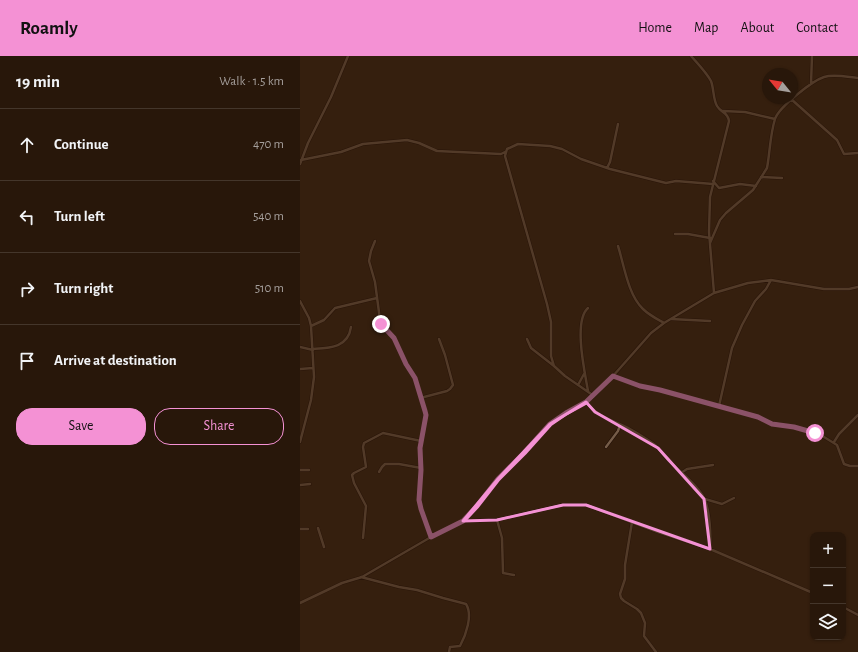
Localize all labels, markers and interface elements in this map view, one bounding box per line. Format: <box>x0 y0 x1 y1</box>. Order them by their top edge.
text: Roamly <box>20 19 78 38</box>
text: Home <box>638 21 672 35</box>
text: Map <box>694 21 718 35</box>
text: About <box>740 21 774 35</box>
text: Contact <box>796 21 838 35</box>
north arrow <box>762 68 798 104</box>
text: 19 min <box>16 73 60 90</box>
text: Walk · 1.5 km <box>219 75 284 88</box>
icon: ahead <box>16 134 38 156</box>
text: Continue <box>54 137 109 152</box>
text: 470 m <box>253 138 284 151</box>
icon: left <box>16 206 38 228</box>
text: Turn left <box>54 209 105 224</box>
text: 540 m <box>253 210 284 223</box>
icon: right <box>16 278 38 300</box>
text: Turn right <box>54 281 113 296</box>
text: 510 m <box>255 282 284 295</box>
route end <box>372 315 390 333</box>
icon: arrive <box>16 350 38 372</box>
text: Arrive at destination <box>54 353 177 368</box>
button: Save <box>16 408 146 445</box>
button: Share <box>154 408 284 445</box>
route start <box>806 424 824 442</box>
map controls <box>810 532 846 640</box>
button: + <box>810 532 846 568</box>
button: − <box>810 568 846 604</box>
button: layers <box>810 604 846 640</box>

